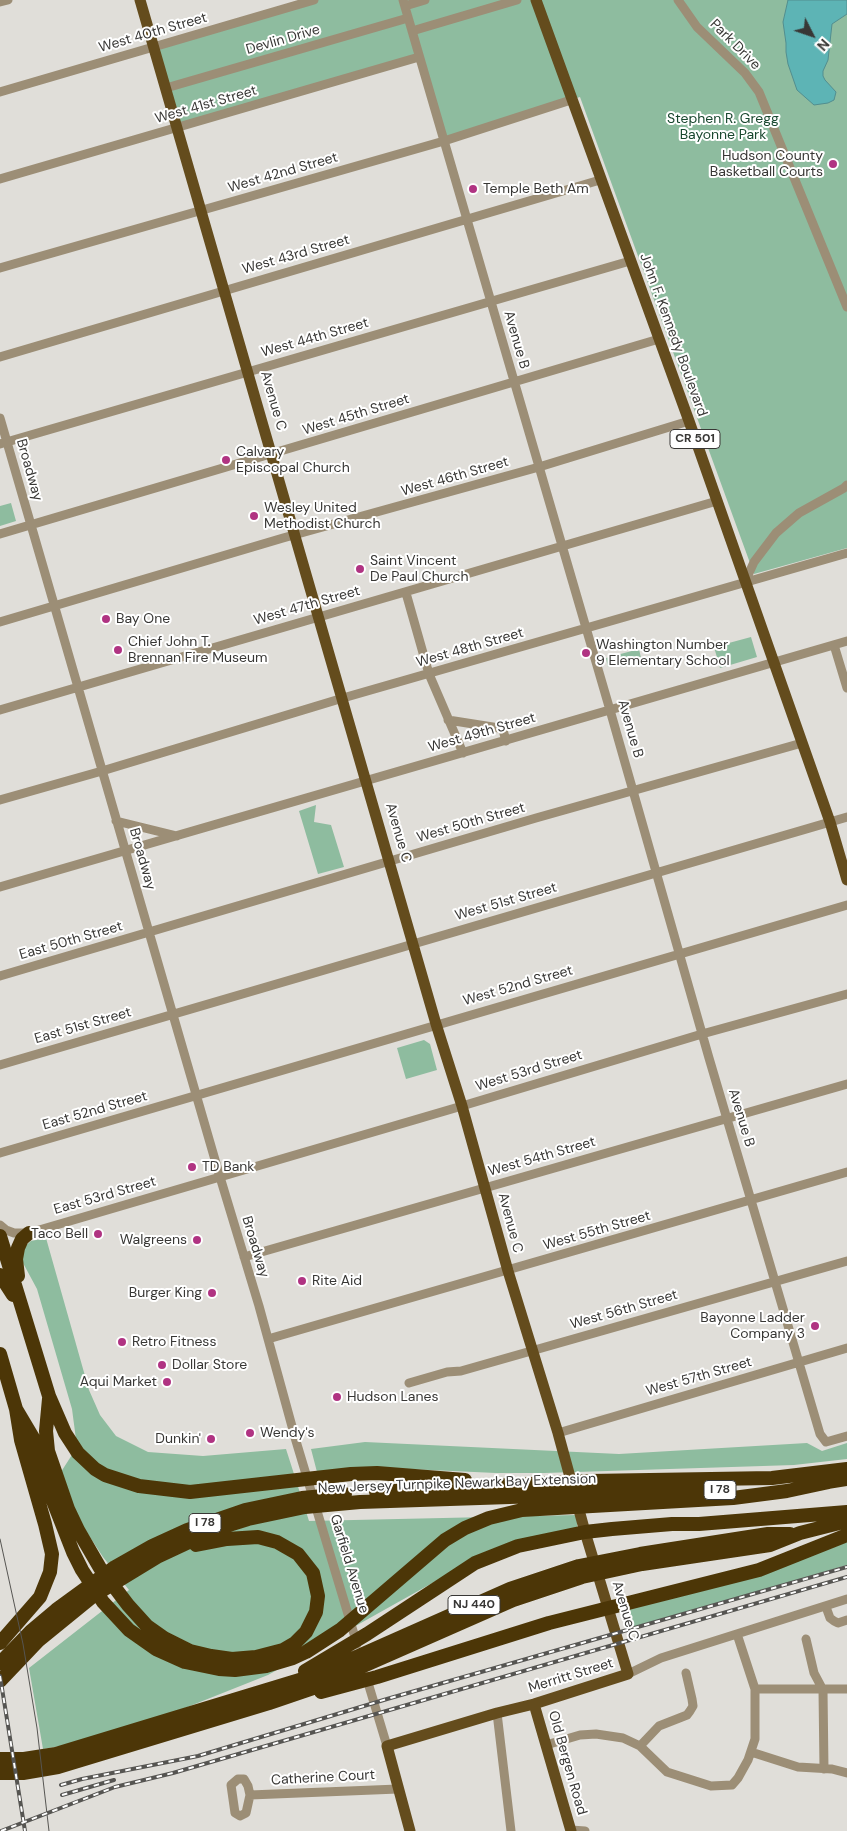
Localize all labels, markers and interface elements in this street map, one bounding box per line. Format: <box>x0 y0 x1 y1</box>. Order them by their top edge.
street label: West 40th Street <box>97 10 209 56</box>
north arrow <box>787 10 837 60</box>
street label: Park Drive <box>706 16 764 74</box>
street label: Devlin Drive <box>244 21 322 59</box>
text: N <box>813 35 833 55</box>
street label: West 41st Street <box>153 82 259 128</box>
park label: Stephen R. Gregg Bayonne Park <box>667 111 779 144</box>
place label: Hudson County Basketball Courts <box>710 148 823 180</box>
street label: West 42nd Street <box>226 149 340 197</box>
marker: Hudson County Basketball Courts <box>827 158 839 170</box>
place label: Temple Beth Am <box>483 181 589 197</box>
marker: Temple Beth Am <box>467 183 479 195</box>
street label: West 43rd Street <box>241 232 351 278</box>
street label: John F. Kennedy Boulevard <box>636 251 710 419</box>
street label: Avenue B <box>500 309 532 371</box>
street label: West 44th Street <box>260 315 370 361</box>
street label: Avenue C <box>256 369 290 433</box>
street label: West 45th Street <box>301 391 411 439</box>
road number: CR 501 <box>670 429 720 448</box>
street label: Broadway <box>12 437 46 503</box>
place label: Calvary Episcopal Church <box>236 444 350 477</box>
marker: Calvary Episcopal Church <box>220 454 232 466</box>
street label: West 46th Street <box>399 454 511 500</box>
place label: Wesley United Methodist Church <box>264 500 380 532</box>
marker: Wesley United Methodist Church <box>248 510 260 522</box>
place label: Saint Vincent De Paul Church <box>370 553 469 586</box>
marker: Saint Vincent De Paul Church <box>354 563 366 575</box>
street label: West 47th Street <box>252 583 362 629</box>
place label: Bay One <box>116 611 170 627</box>
marker: Bay One <box>100 613 112 625</box>
street label: West 48th Street <box>414 625 526 671</box>
place label: Chief John T. Brennan Fire Museum <box>128 634 267 666</box>
place label: Washington Number 9 Elementary School <box>596 637 730 670</box>
marker: Chief John T. Brennan Fire Museum <box>112 644 124 656</box>
marker: Washington Number 9 Elementary School <box>580 647 592 659</box>
street label: Avenue B <box>614 698 646 760</box>
street label: West 49th Street <box>426 710 538 756</box>
street label: West 50th Street <box>415 800 527 846</box>
street label: Avenue C <box>381 801 415 865</box>
street label: Broadway <box>125 826 159 892</box>
street label: West 51st Street <box>453 879 559 925</box>
street label: East 50th Street <box>17 918 125 964</box>
street label: West 52nd Street <box>461 962 575 1010</box>
street label: East 51st Street <box>33 1004 133 1048</box>
street label: West 53rd Street <box>474 1047 584 1095</box>
street label: Avenue B <box>724 1087 758 1149</box>
street label: East 52nd Street <box>41 1088 149 1134</box>
street label: West 54th Street <box>486 1134 598 1180</box>
place label: TD Bank <box>202 1159 254 1175</box>
marker: TD Bank <box>186 1161 198 1173</box>
street label: East 53rd Street <box>52 1173 158 1219</box>
street label: Avenue C <box>494 1191 526 1255</box>
street label: West 55th Street <box>541 1208 653 1254</box>
street label: Broadway <box>238 1214 272 1280</box>
place label: Taco Bell <box>31 1226 88 1242</box>
marker: Taco Bell <box>92 1228 104 1240</box>
place label: Walgreens <box>120 1232 187 1248</box>
marker: Walgreens <box>191 1234 203 1246</box>
place label: Rite Aid <box>312 1273 362 1289</box>
marker: Rite Aid <box>296 1275 308 1287</box>
place label: Burger King <box>129 1285 202 1301</box>
marker: Burger King <box>206 1287 218 1299</box>
street label: West 56th Street <box>568 1287 680 1333</box>
place label: Bayonne Ladder Company 3 <box>700 1310 805 1342</box>
marker: Bayonne Ladder Company 3 <box>809 1320 821 1332</box>
place label: Retro Fitness <box>132 1334 216 1350</box>
marker: Retro Fitness <box>116 1336 128 1348</box>
street label: West 57th Street <box>644 1354 754 1400</box>
place label: Dollar Store <box>172 1357 247 1373</box>
marker: Dollar Store <box>156 1359 168 1371</box>
place label: Aqui Market <box>80 1374 157 1390</box>
marker: Aqui Market <box>161 1376 173 1388</box>
place label: Hudson Lanes <box>347 1389 438 1405</box>
marker: Hudson Lanes <box>331 1391 343 1403</box>
place label: Wendy's <box>260 1425 315 1441</box>
marker: Wendy's <box>244 1427 256 1439</box>
place label: Dunkin' <box>155 1431 201 1447</box>
marker: Dunkin' <box>205 1433 217 1445</box>
street label: New Jersey Turnpike Newark Bay Extension <box>318 1471 596 1497</box>
road number: I 78 <box>704 1480 736 1500</box>
street label: Garfield Avenue <box>326 1513 372 1615</box>
road number: I 78 <box>189 1514 221 1532</box>
street label: Avenue C <box>608 1579 642 1643</box>
road number: NJ 440 <box>448 1596 500 1614</box>
street label: Merritt Street <box>527 1655 615 1697</box>
street label: Old Bergen Road <box>544 1709 590 1817</box>
street label: Catherine Court <box>271 1767 375 1789</box>

